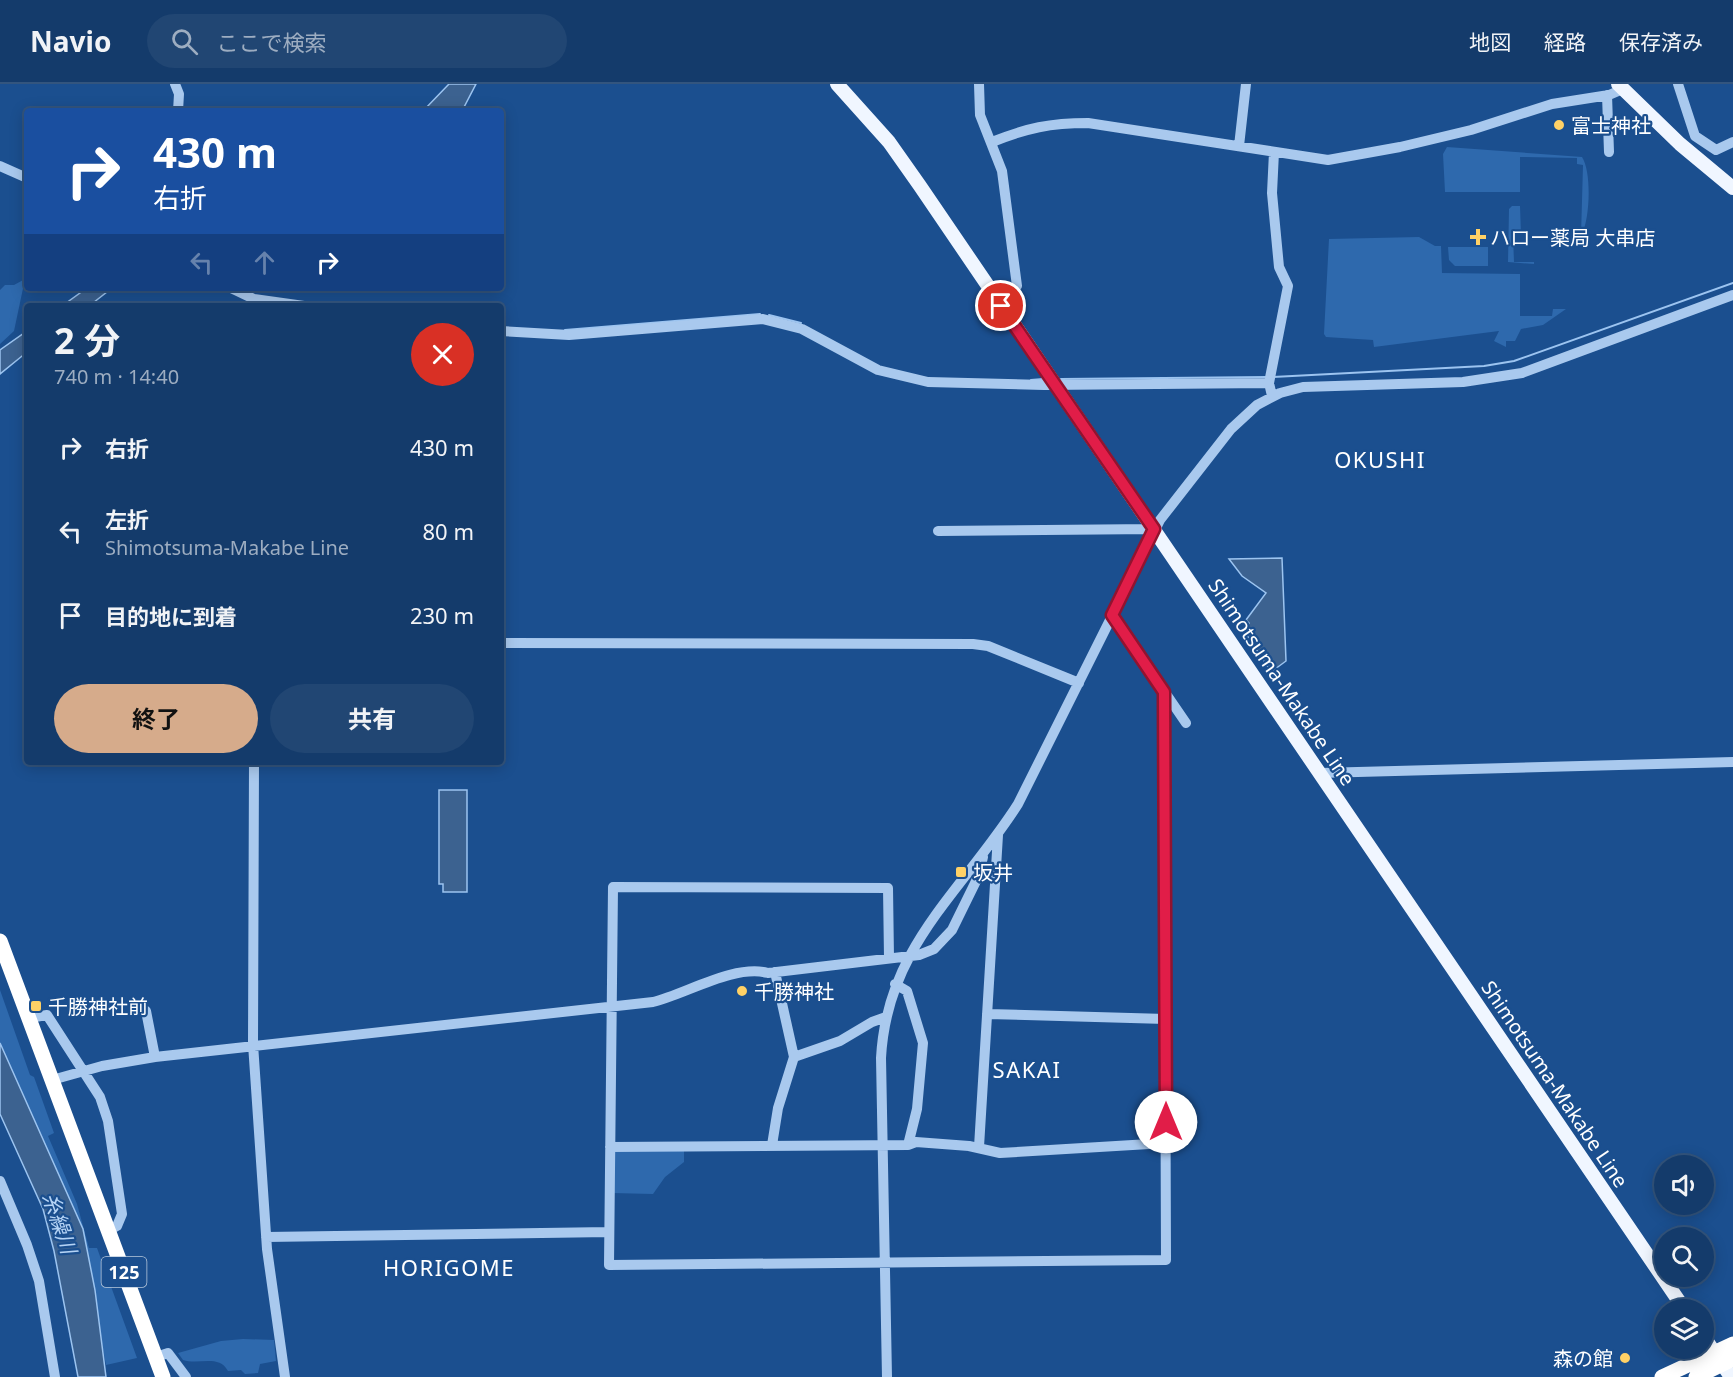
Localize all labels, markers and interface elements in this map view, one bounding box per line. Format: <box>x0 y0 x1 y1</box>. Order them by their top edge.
search box <box>147 14 567 68</box>
text: Navio <box>30 22 111 60</box>
icon: search <box>168 25 201 58</box>
text: ここで検索 <box>216 27 326 57</box>
text: 地図 <box>1469 28 1511 56</box>
text: 経路 <box>1544 28 1586 56</box>
text: 保存済み <box>1619 28 1703 56</box>
place label: 富士神社 <box>1571 112 1651 139</box>
marker: 富士神社 <box>1552 118 1566 132</box>
text: 430 m <box>153 123 277 180</box>
icon: right <box>54 132 132 210</box>
text: 右折 <box>153 179 207 216</box>
place label: ハロー薬局 大串店 <box>1490 224 1655 251</box>
marker: ハロー薬局 大串店 <box>1471 230 1485 244</box>
icon: left <box>185 246 218 279</box>
icon: ahead <box>248 246 281 279</box>
icon: right <box>311 246 344 279</box>
pin <box>975 280 1026 331</box>
icon: arrive <box>984 289 1017 322</box>
text: 2 分 <box>54 316 120 365</box>
button: close <box>411 323 474 386</box>
text: 740 m · 14:40 <box>54 363 179 390</box>
icon: right <box>54 431 87 464</box>
text: 430 m <box>410 432 474 462</box>
text: 右折 <box>105 433 149 463</box>
district label: OKUSHI <box>1334 444 1426 474</box>
text: 左折 <box>105 504 149 534</box>
icon: left <box>54 515 87 548</box>
text: 80 m <box>423 516 474 546</box>
text: Shimotsuma-Makabe Line <box>105 534 349 561</box>
street label: Shimotsuma-Makabe Line <box>1203 573 1361 791</box>
icon: arrive <box>54 599 87 632</box>
text: 230 m <box>410 600 474 630</box>
text: 目的地に到着 <box>105 601 237 631</box>
button: 終了 <box>54 684 258 753</box>
button: 共有 <box>270 684 474 753</box>
place label: 坂井 <box>973 859 1013 886</box>
marker: 坂井 <box>954 865 968 879</box>
street label: Shimotsuma-Makabe Line <box>1476 975 1634 1193</box>
place label: 千勝神社 <box>754 978 834 1005</box>
marker: 千勝神社 <box>735 984 749 998</box>
place label: 千勝神社前 <box>48 993 148 1020</box>
marker: 千勝神社前 <box>29 999 43 1013</box>
district label: SAKAI <box>993 1054 1061 1084</box>
position arrow <box>1134 1090 1198 1154</box>
map controls <box>1654 1155 1714 1359</box>
button: sound <box>1654 1155 1714 1215</box>
water label: 糸繰川 <box>37 1189 84 1259</box>
button: search <box>1654 1227 1714 1287</box>
district label: HORIGOME <box>383 1252 515 1282</box>
road number: 125 <box>102 1257 146 1287</box>
button: layers <box>1654 1299 1714 1359</box>
place label: 森の館 <box>1553 1345 1613 1372</box>
marker: 森の館 <box>1618 1351 1632 1365</box>

